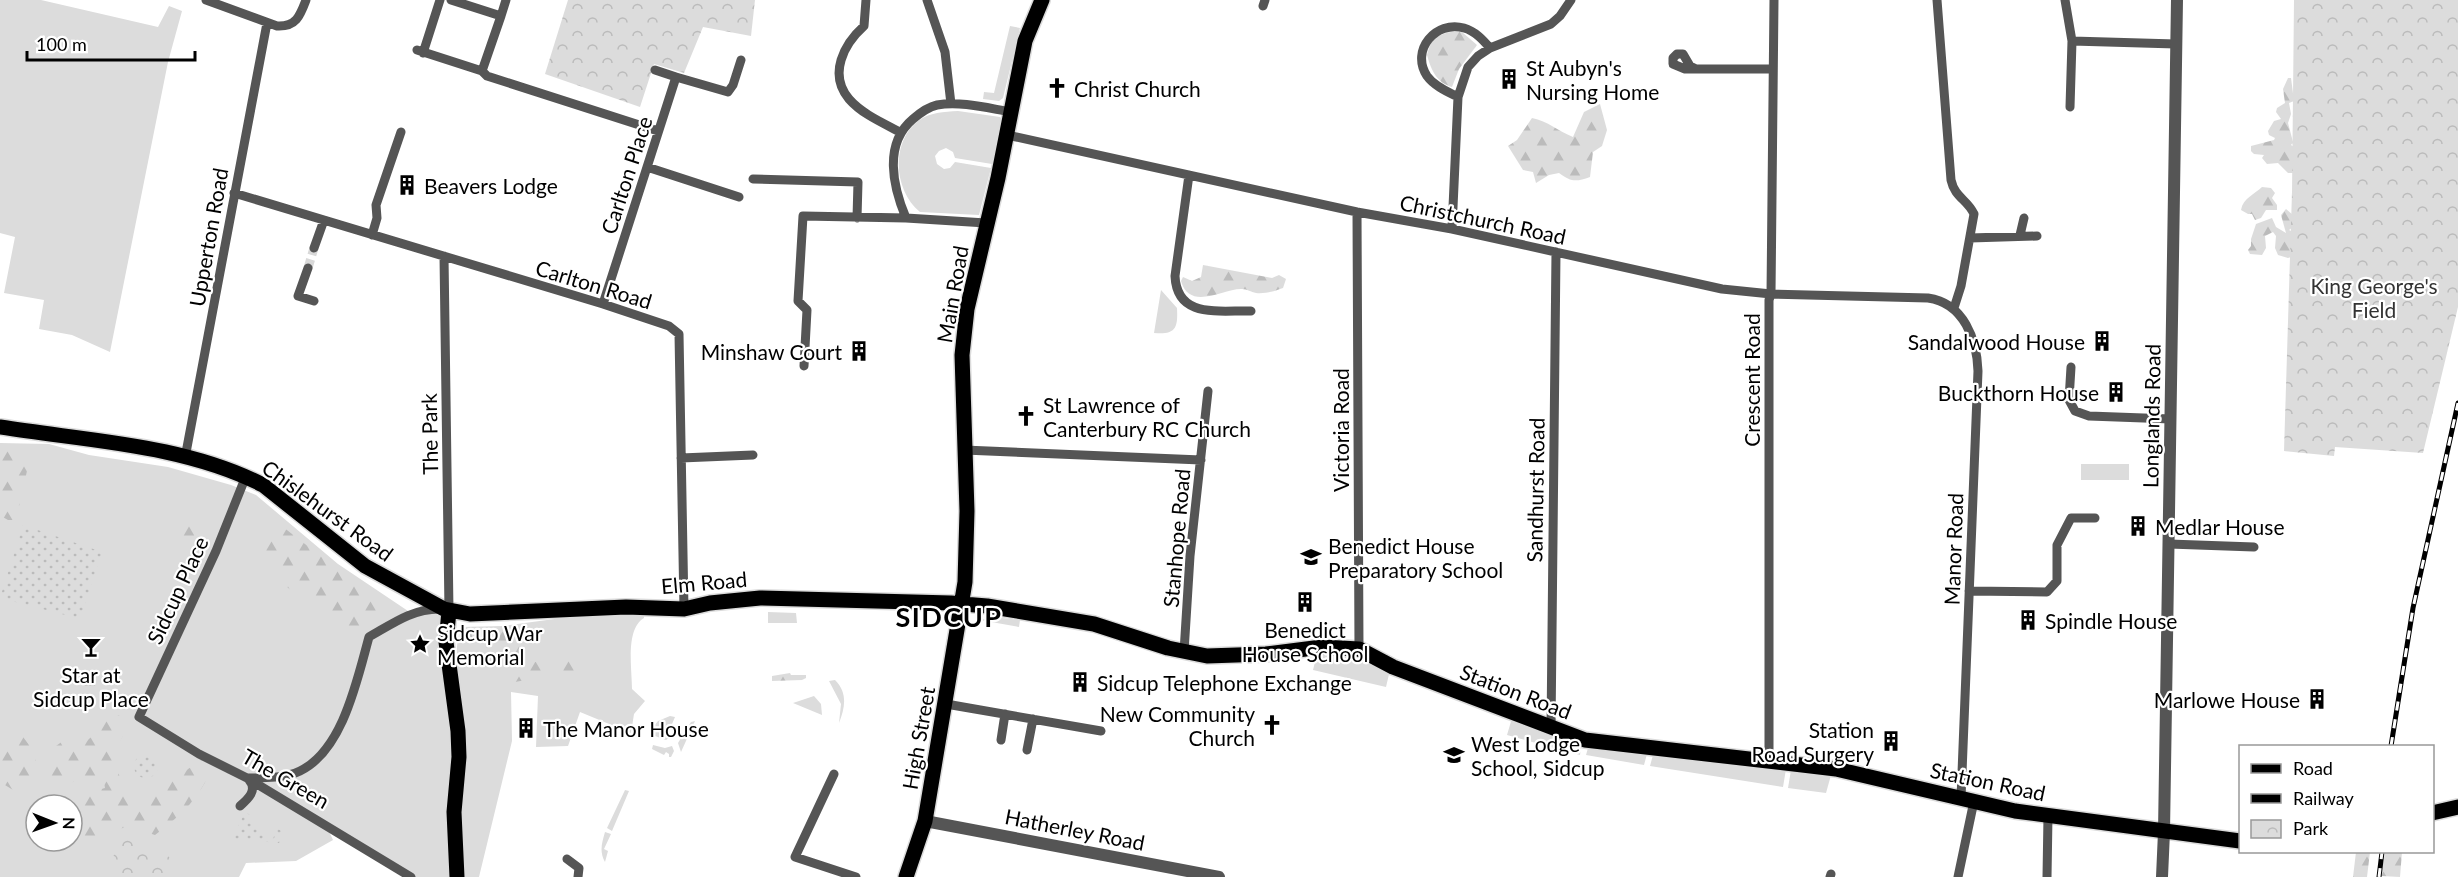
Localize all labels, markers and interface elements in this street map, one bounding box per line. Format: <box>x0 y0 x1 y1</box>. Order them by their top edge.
scale bar <box>27 24 195 62</box>
text: 100 m <box>36 33 87 55</box>
place label: St Aubyn's Nursing Home <box>1526 55 1659 104</box>
building icon: St Aubyn's Nursing Home <box>1497 67 1521 91</box>
church icon: Christ Church <box>1045 76 1069 100</box>
place label: Christ Church <box>1074 76 1201 101</box>
street label: Carlton Place <box>595 113 657 237</box>
street label: Upperton Road <box>183 166 233 308</box>
building icon: Beavers Lodge <box>395 173 419 197</box>
place label: Beavers Lodge <box>424 173 558 198</box>
street label: Christchurch Road <box>1398 189 1568 249</box>
street label: Main Road <box>931 243 973 345</box>
street label: Carlton Road <box>533 254 655 314</box>
park label: King George's Field <box>2310 273 2438 322</box>
street label: Crescent Road <box>1739 313 1764 447</box>
place label: Sandalwood House <box>1908 329 2085 354</box>
building icon: Sandalwood House <box>2090 329 2114 353</box>
place label: Minshaw Court <box>701 339 842 364</box>
building icon: Minshaw Court <box>847 339 871 363</box>
street label: Longlands Road <box>2137 344 2165 488</box>
street label: Victoria Road <box>1328 368 1353 492</box>
place label: Buckthorn House <box>1938 380 2099 405</box>
building icon: Buckthorn House <box>2104 380 2128 404</box>
place label: St Lawrence of Canterbury RC Church <box>1043 392 1251 441</box>
street label: The Park <box>416 393 442 475</box>
church icon: St Lawrence of Canterbury RC Church <box>1014 404 1038 428</box>
street label: Sandhurst Road <box>1521 417 1549 563</box>
street label: Chislehurst Road <box>258 454 398 566</box>
street label: Stanhope Road <box>1157 468 1195 608</box>
street label: Manor Road <box>1939 492 1967 606</box>
building icon: Medlar House <box>2126 514 2150 538</box>
place label: Medlar House <box>2155 514 2285 539</box>
street label: Sidcup Place <box>141 532 213 648</box>
place label: Benedict House Preparatory School <box>1328 533 1503 582</box>
school or university icon: Benedict House Preparatory School <box>1299 545 1323 569</box>
street label: Elm Road <box>660 566 748 598</box>
building icon: Benedict House School <box>1293 590 1317 614</box>
district label: SIDCUP <box>896 600 1002 633</box>
building icon: Spindle House <box>2016 608 2040 632</box>
place label: Spindle House <box>2045 608 2177 633</box>
place label: Benedict House School <box>1242 617 1368 666</box>
place label: Sidcup War Memorial <box>437 620 543 669</box>
place icon: Sidcup War Memorial <box>408 632 432 656</box>
bar icon: Star at Sidcup Place <box>79 635 103 659</box>
street label: Station Road <box>1457 658 1575 724</box>
place label: Star at Sidcup Place <box>33 662 149 711</box>
building icon: Sidcup Telephone Exchange <box>1068 670 1092 694</box>
place label: Sidcup Telephone Exchange <box>1097 670 1352 695</box>
street label: High Street <box>897 684 939 791</box>
place label: Marlowe House <box>2154 687 2300 712</box>
building icon: Marlowe House <box>2305 687 2329 711</box>
place label: New Community Church <box>1100 701 1255 750</box>
church icon: New Community Church <box>1260 713 1284 737</box>
building icon: The Manor House <box>514 716 538 740</box>
place label: The Manor House <box>543 716 709 741</box>
place label: Station Road Surgery <box>1751 717 1874 766</box>
building icon: Station Road Surgery <box>1879 729 1903 753</box>
place label: West Lodge School, Sidcup <box>1471 731 1605 780</box>
street label: The Green <box>238 743 334 813</box>
school or university icon: West Lodge School, Sidcup <box>1442 743 1466 767</box>
legend <box>2239 745 2434 853</box>
street label: Station Road <box>1928 757 2048 805</box>
text: Road <box>2293 757 2333 779</box>
text: Railway <box>2293 787 2354 809</box>
north arrow <box>24 793 84 853</box>
street label: Hatherley Road <box>1003 803 1147 855</box>
text: N <box>60 817 79 830</box>
text: Park <box>2293 817 2329 839</box>

